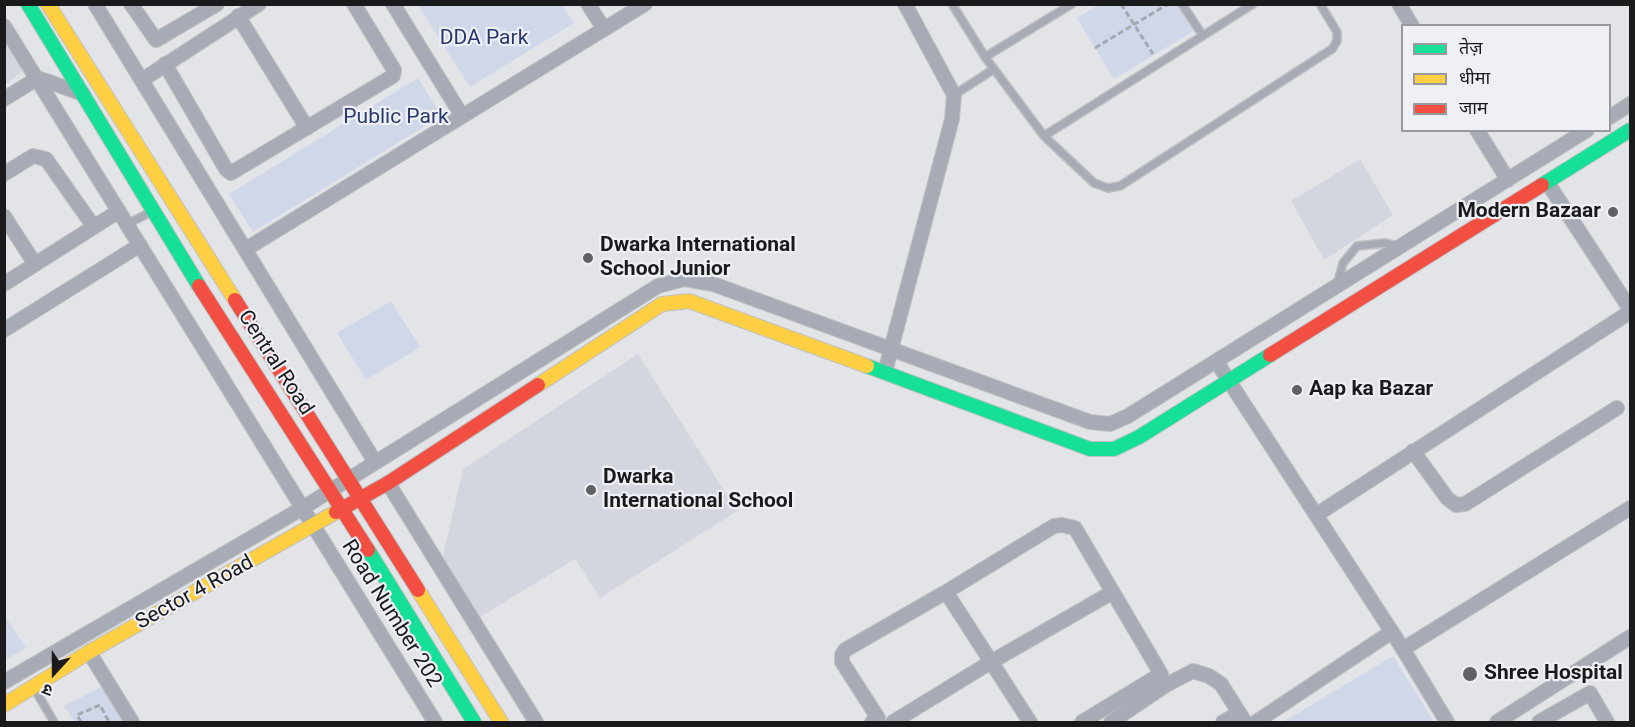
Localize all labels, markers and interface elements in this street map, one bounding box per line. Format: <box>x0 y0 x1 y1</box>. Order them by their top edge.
legend <box>1401 24 1611 132</box>
park label: DDA Park <box>440 26 528 52</box>
text: तेज़ <box>1459 37 1483 58</box>
text: धीमा <box>1459 67 1490 88</box>
text: जाम <box>1459 97 1488 118</box>
park label: Public Park <box>343 105 449 131</box>
place label: Modern Bazaar <box>1457 199 1601 225</box>
marker: Modern Bazaar <box>1606 205 1620 219</box>
place label: Dwarka International School Junior <box>600 233 796 283</box>
marker: Dwarka International School Junior <box>581 251 595 265</box>
street label: Central Road <box>232 306 318 420</box>
place label: Aap ka Bazar <box>1309 377 1433 403</box>
marker: Aap ka Bazar <box>1290 383 1304 397</box>
place label: Dwarka International School <box>603 465 793 515</box>
marker: Dwarka International School <box>584 483 598 497</box>
street label: Road Number 202 <box>336 536 446 692</box>
street label: Sector 4 Road <box>132 550 258 636</box>
north arrow <box>24 643 84 703</box>
place label: Shree Hospital <box>1484 661 1623 687</box>
marker: Shree Hospital <box>1461 665 1479 683</box>
text: उ <box>40 680 55 701</box>

